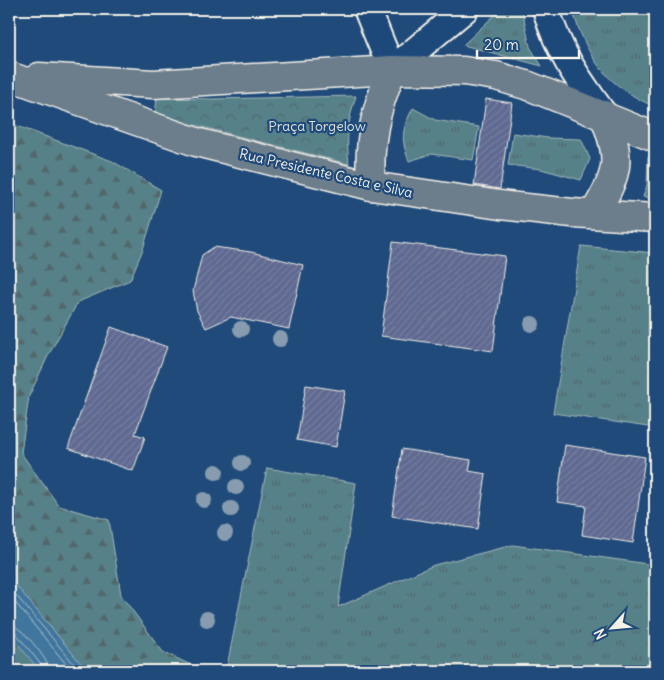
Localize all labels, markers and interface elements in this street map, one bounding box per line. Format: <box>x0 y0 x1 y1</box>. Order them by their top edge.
scale bar <box>477 28 579 60</box>
text: 20 m <box>484 35 519 54</box>
park label: Praça Torgelow <box>268 117 366 135</box>
street label: Rua Presidente Costa e Silva <box>238 144 414 202</box>
north arrow <box>586 602 636 652</box>
text: N <box>590 626 611 642</box>

